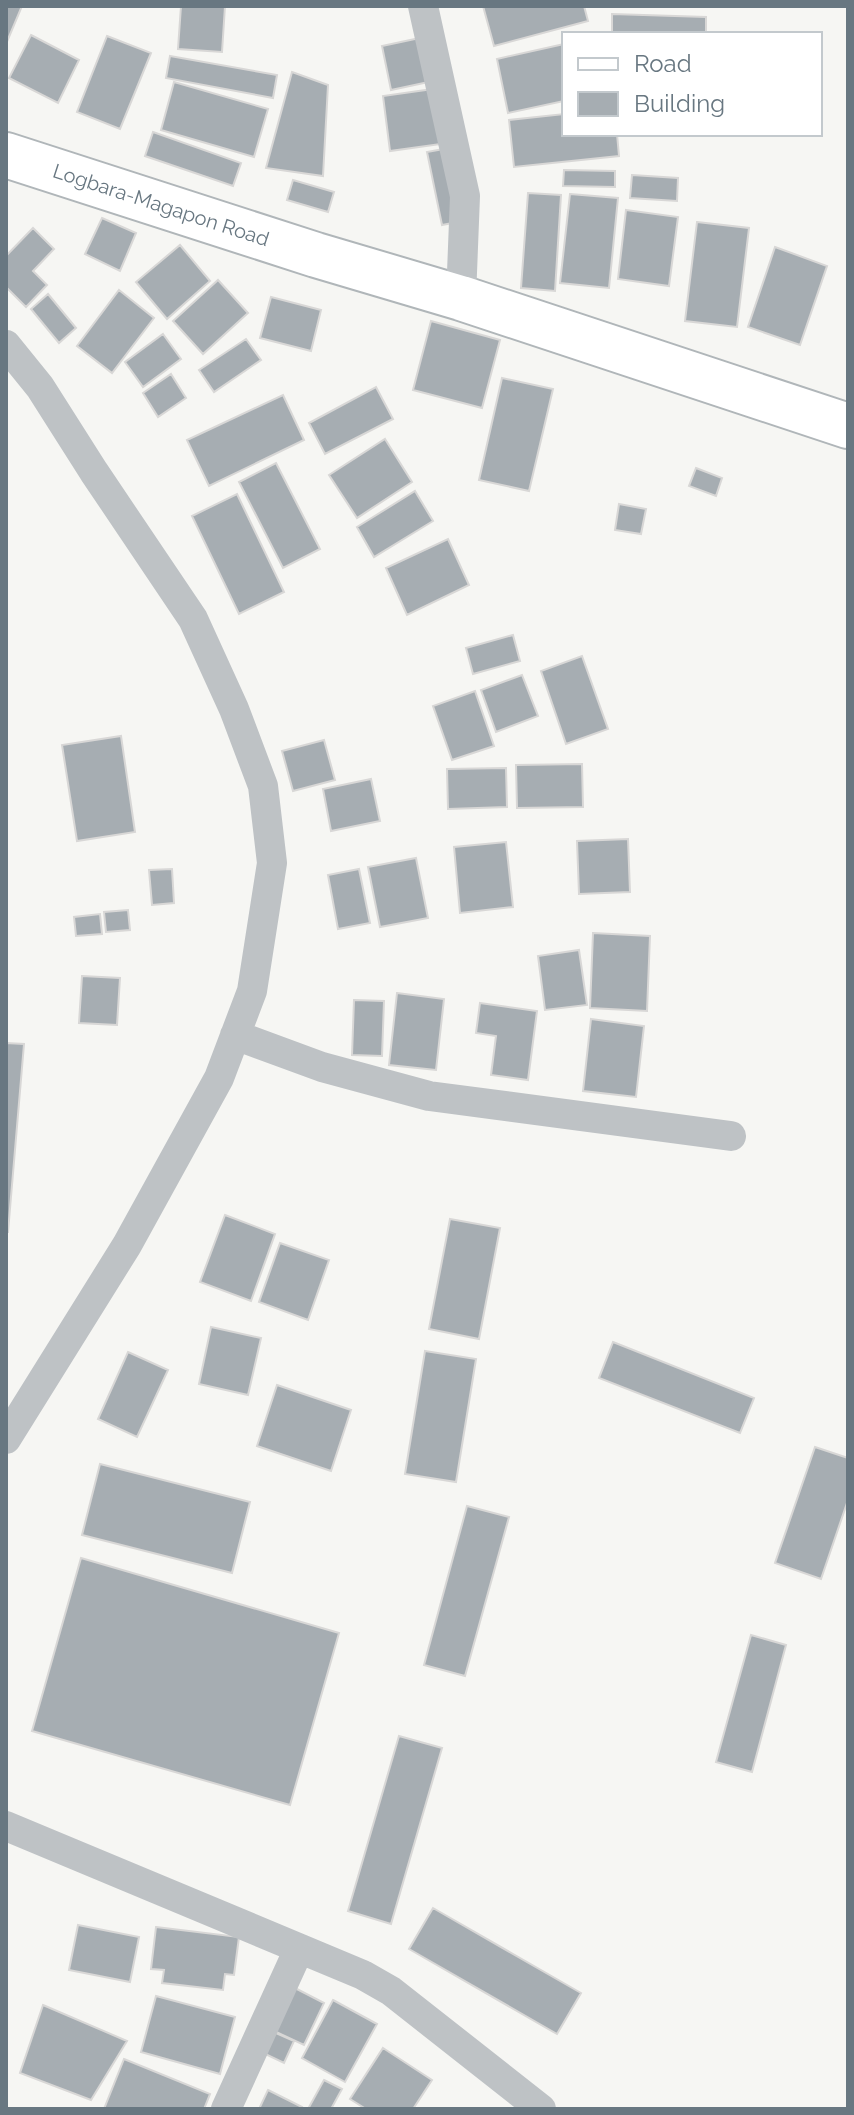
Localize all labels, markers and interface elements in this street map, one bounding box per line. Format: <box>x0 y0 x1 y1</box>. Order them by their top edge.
legend <box>562 32 822 136</box>
text: Road <box>634 49 692 78</box>
text: Building <box>634 89 725 118</box>
street label: Logbara-Magapon Road <box>50 159 272 251</box>

